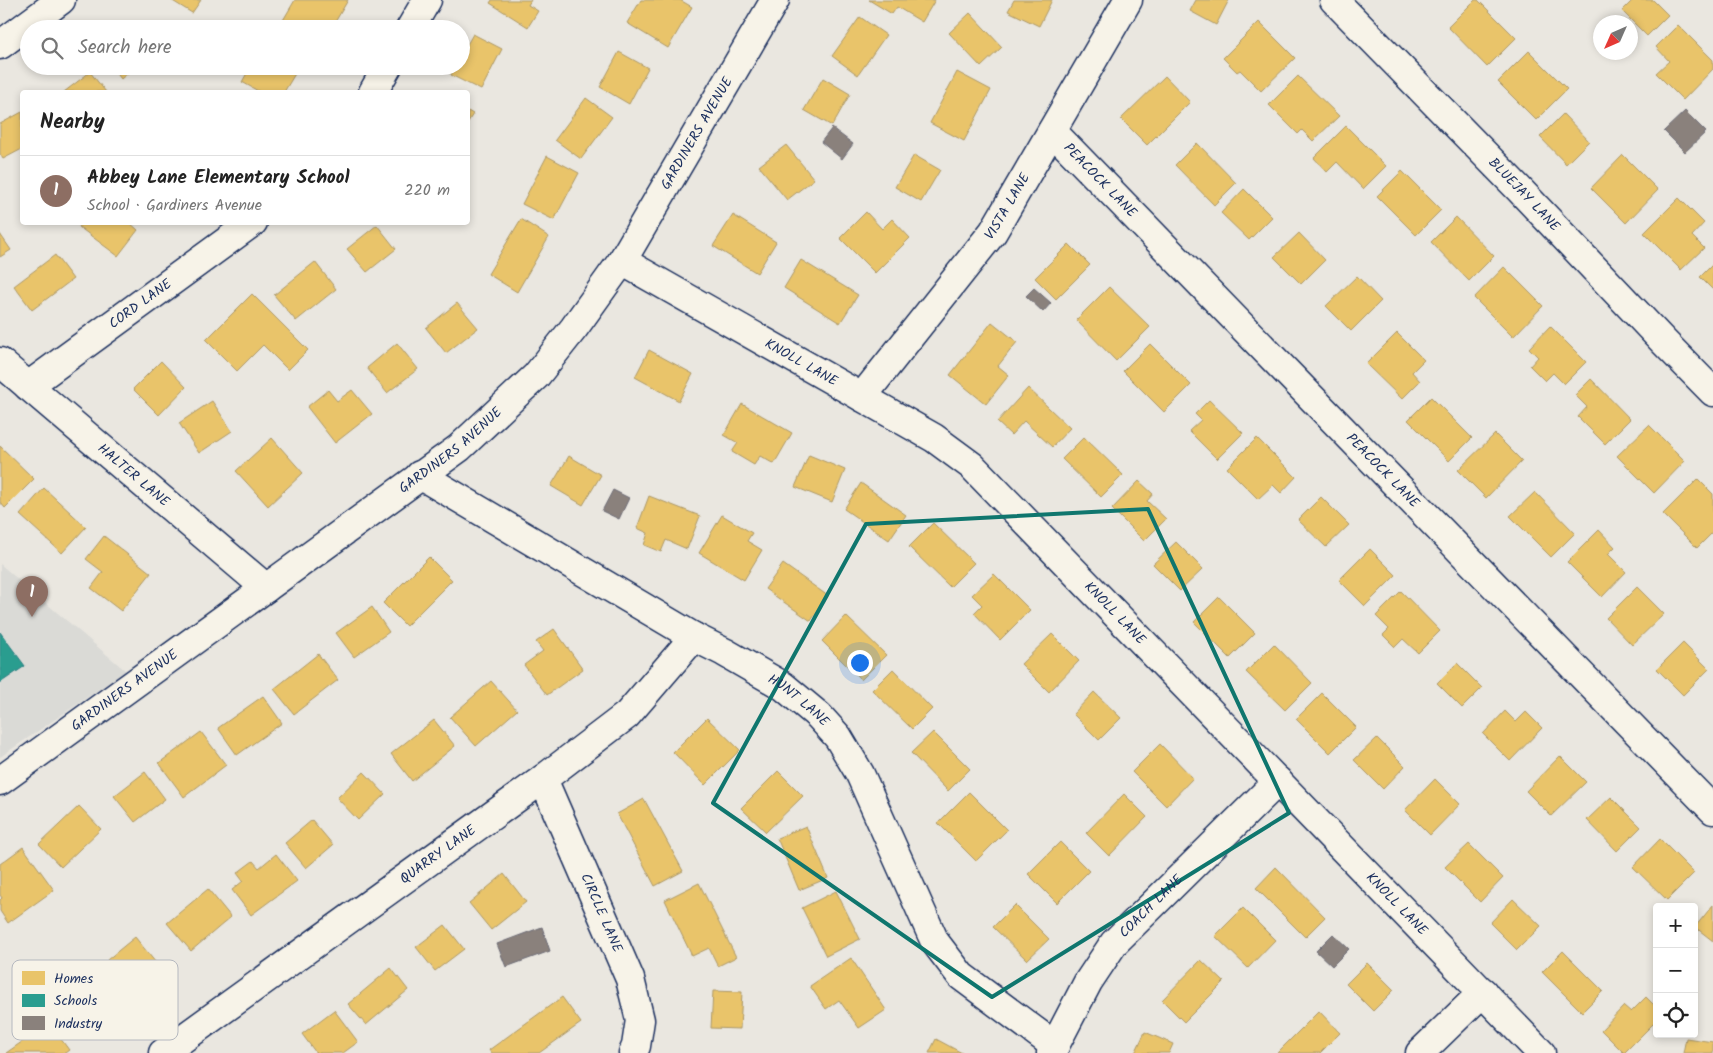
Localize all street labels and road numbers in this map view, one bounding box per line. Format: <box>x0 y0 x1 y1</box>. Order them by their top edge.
street label: GARDINERS AVENUE <box>655 72 739 194</box>
street label: PEACOCK LANE <box>1058 138 1143 224</box>
street label: BLUEJAY LANE <box>1483 152 1566 237</box>
street label: VISTA LANE <box>979 168 1036 245</box>
street label: CORD LANE <box>104 273 177 335</box>
street label: KNOLL LANE <box>760 333 843 393</box>
street label: GARDINERS AVENUE <box>394 401 508 499</box>
street label: PEACOCK LANE <box>1341 428 1425 514</box>
street label: HALTER LANE <box>92 438 175 513</box>
street label: KNOLL LANE <box>1079 576 1151 651</box>
street label: GARDINERS AVENUE <box>66 644 183 737</box>
street label: HUNT LANE <box>764 668 835 732</box>
street label: QUARRY LANE <box>395 819 481 890</box>
street label: KNOLL LANE <box>1360 867 1433 941</box>
street label: COACH LANE <box>1114 869 1189 943</box>
street label: CIRCLE LANE <box>574 870 629 957</box>

